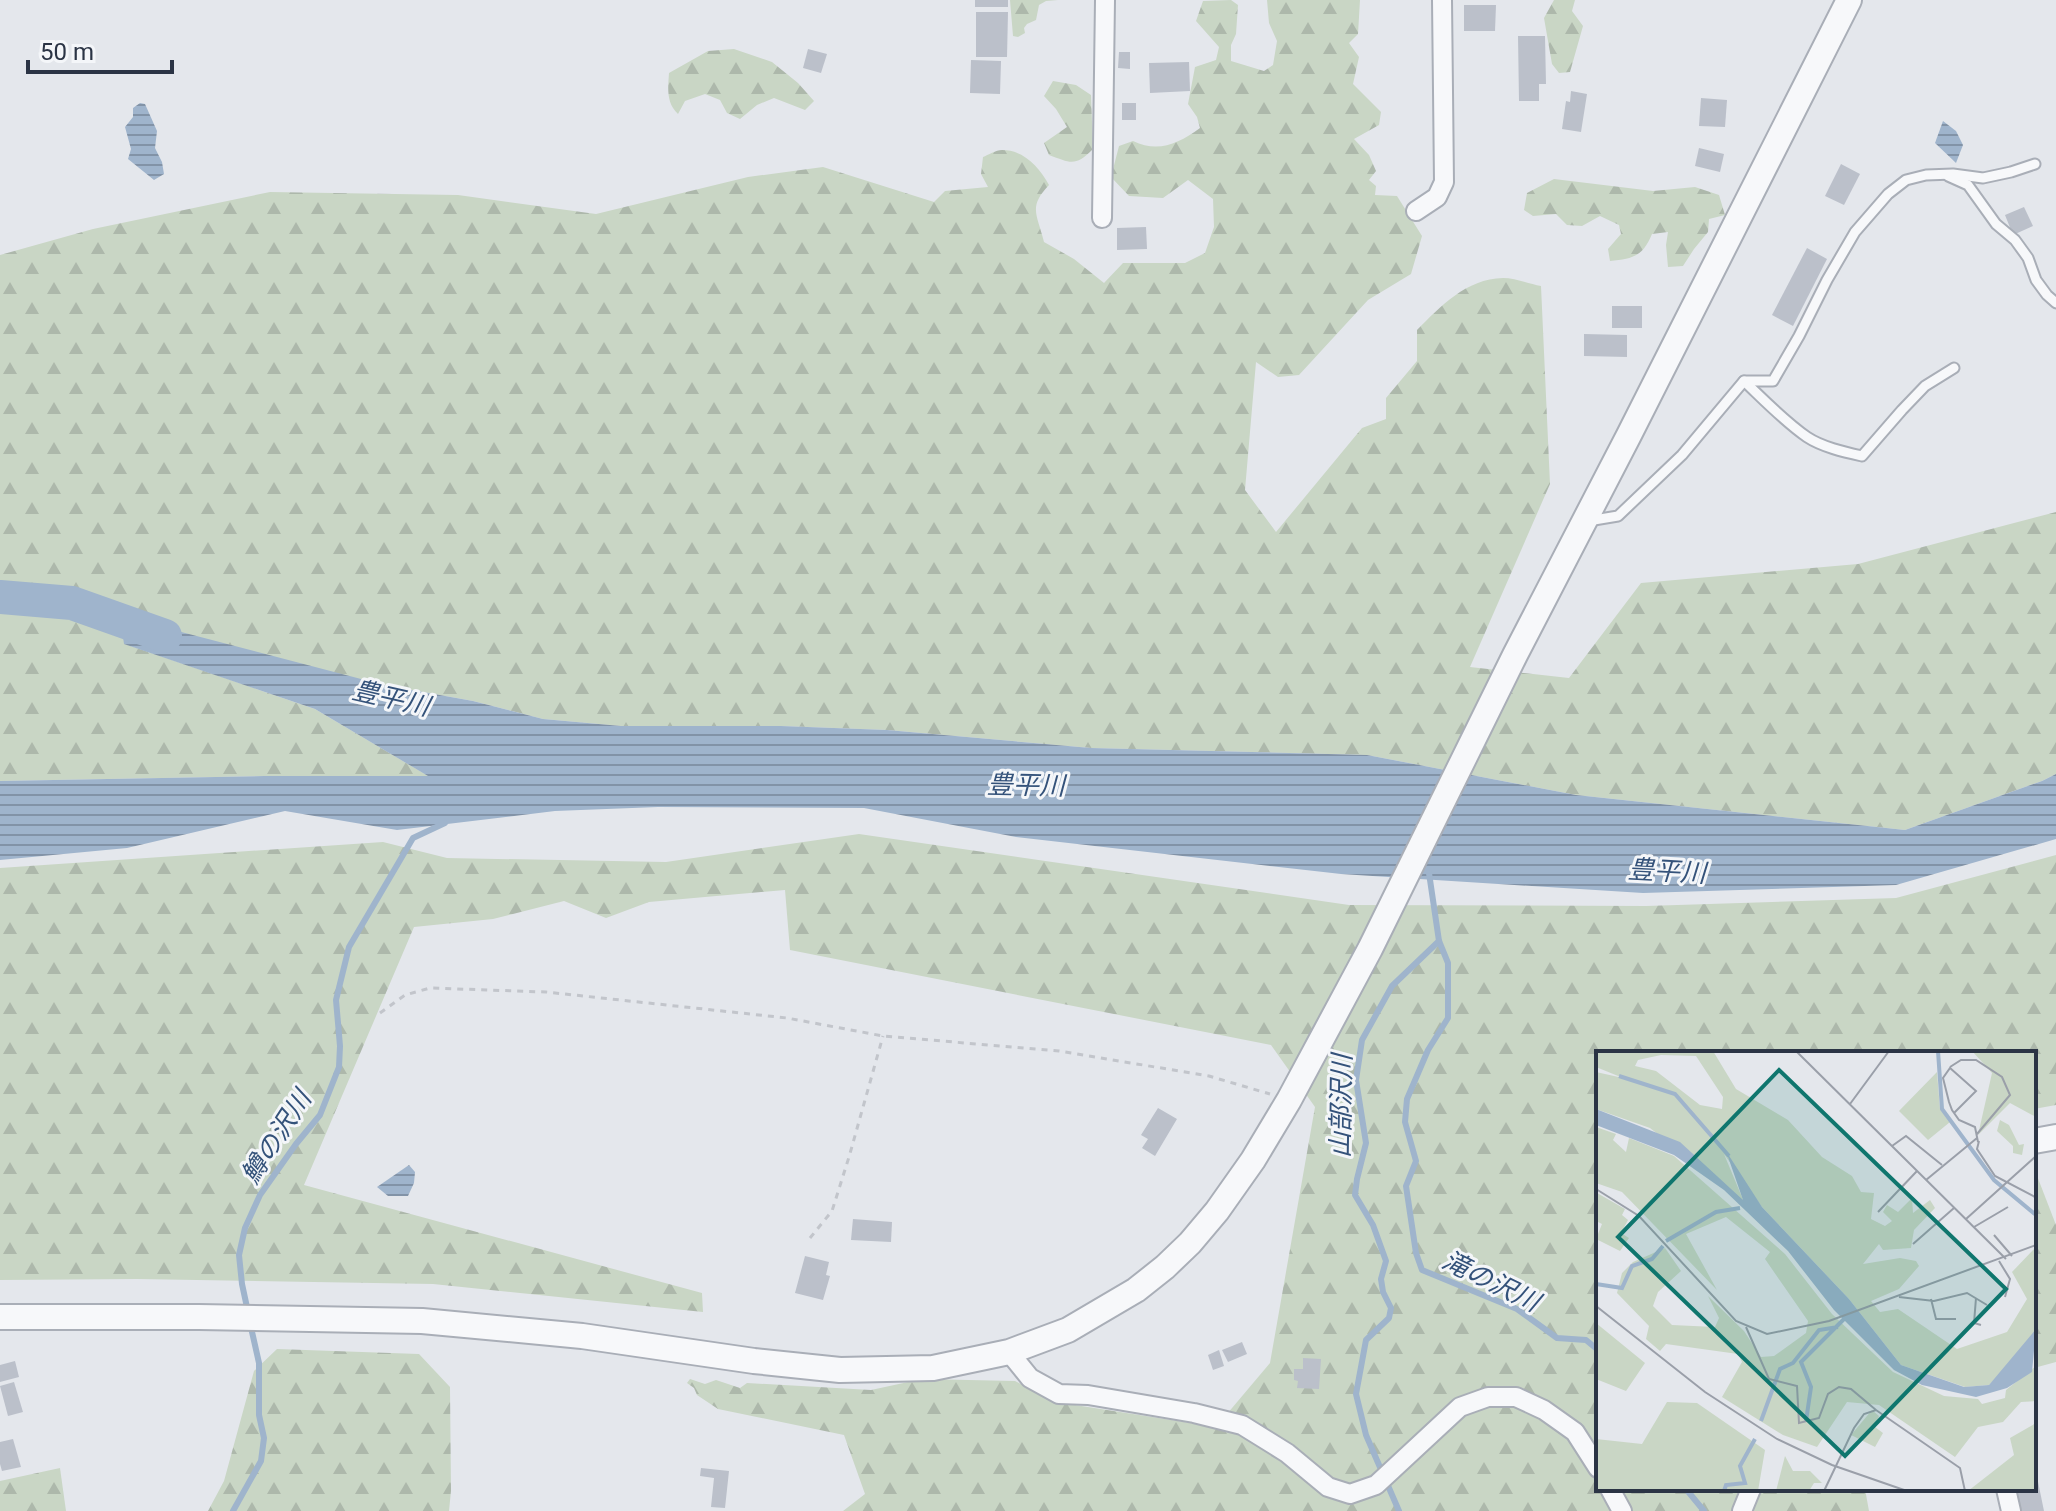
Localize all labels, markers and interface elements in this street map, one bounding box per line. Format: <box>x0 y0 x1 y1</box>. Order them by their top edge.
scale bar <box>28 24 172 74</box>
text: 50 m <box>40 38 94 66</box>
water label: 豊平川 <box>350 675 435 722</box>
water label: 豊平川 <box>987 769 1068 801</box>
water label: 豊平川 <box>1627 854 1710 888</box>
water label: 山部沢川 <box>1325 1051 1357 1158</box>
inset map <box>1596 1051 2036 1491</box>
water label: 鱒の沢川 <box>235 1083 319 1189</box>
water label: 滝の沢川 <box>1438 1245 1547 1319</box>

